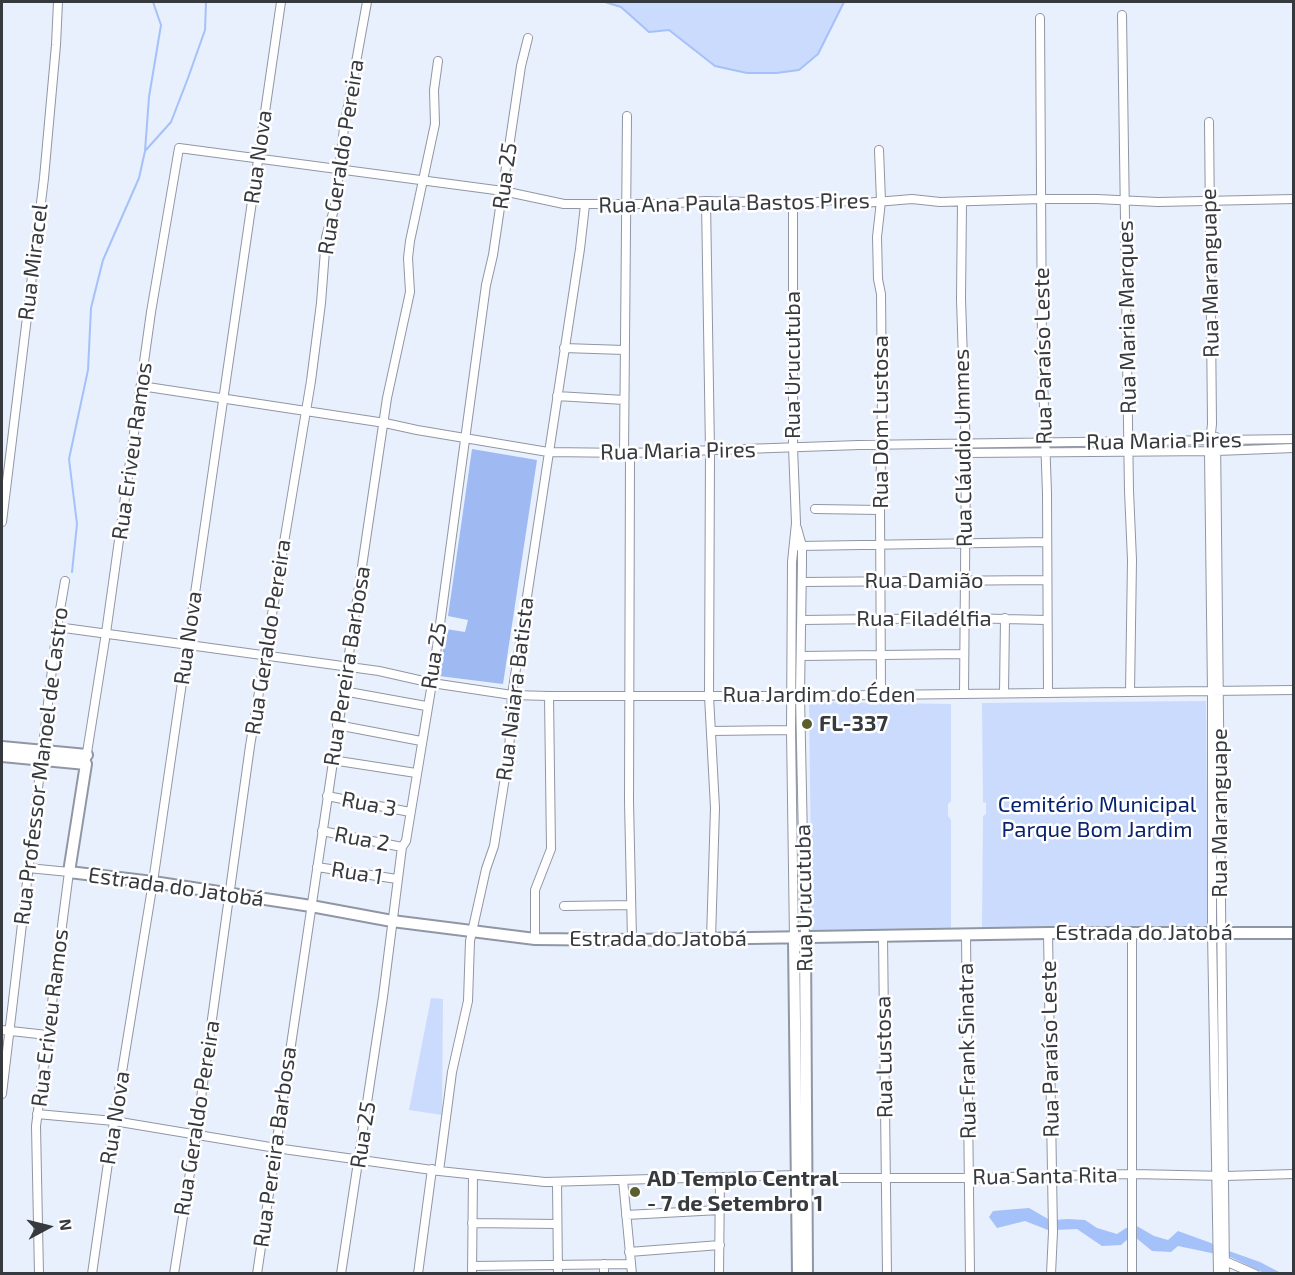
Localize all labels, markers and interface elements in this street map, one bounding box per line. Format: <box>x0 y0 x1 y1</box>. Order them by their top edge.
street label: Rua Geraldo Pereira <box>313 57 369 257</box>
street label: Rua Nova <box>238 108 278 206</box>
street label: Rua 25 <box>487 141 523 211</box>
street label: Rua Ana Paula Bastos Pires <box>598 187 870 219</box>
street label: Rua Maranguape <box>1195 188 1225 358</box>
street label: Rua Miracel <box>13 202 53 322</box>
street label: Rua Maria Marques <box>1112 220 1142 414</box>
street label: Rua Paraíso Leste <box>1028 267 1058 445</box>
street label: Rua Urucutuba <box>780 291 806 439</box>
street label: Rua Dom Lustosa <box>868 335 894 509</box>
street label: Rua Cláudio Ummes <box>948 349 978 547</box>
street label: Rua Eriveu Ramos <box>106 360 158 542</box>
street label: Rua Maria Pires <box>1086 426 1242 456</box>
street label: Rua Maria Pires <box>600 436 756 466</box>
street label: Rua Geraldo Pereira <box>240 537 296 737</box>
street label: Rua Pereira Barbosa <box>318 564 376 768</box>
street label: Rua Damião <box>864 568 984 594</box>
street label: Rua Nova <box>168 589 208 687</box>
street label: Rua Naiara Batista <box>491 595 539 783</box>
street label: Rua Professor Manoel de Castro <box>8 606 74 926</box>
street label: Rua Filadélfia <box>856 606 992 632</box>
street label: Rua 25 <box>416 621 452 691</box>
street label: Rua Jardim do Éden <box>722 682 916 708</box>
place label: FL-337 <box>819 711 888 737</box>
marker: FL-337 <box>800 717 814 731</box>
street label: Rua Maranguape <box>1207 728 1233 898</box>
street label: Rua 3 <box>339 786 399 822</box>
park label: Cemitério Municipal Parque Bom Jardim <box>998 792 1196 843</box>
street label: Rua 2 <box>332 821 392 857</box>
street label: Rua Urucutuba <box>790 824 818 972</box>
street label: Rua 1 <box>329 856 385 890</box>
street label: Estrada do Jatobá <box>86 862 266 912</box>
street label: Estrada do Jatobá <box>1055 920 1233 946</box>
street label: Estrada do Jatobá <box>569 926 747 952</box>
street label: Rua Eriveu Ramos <box>26 927 74 1109</box>
street label: Rua Paraíso Leste <box>1035 960 1065 1138</box>
street label: Rua Frank Sinatra <box>952 963 982 1139</box>
street label: Rua Lustosa <box>870 996 898 1118</box>
street label: Rua Geraldo Pereira <box>169 1018 225 1218</box>
street label: Rua Pereira Barbosa <box>248 1045 302 1249</box>
street label: Rua Nova <box>95 1069 135 1167</box>
street label: Rua 25 <box>345 1100 381 1170</box>
street label: Rua Santa Rita <box>972 1162 1118 1190</box>
place label: AD Templo Central - 7 de Setembro 1 <box>647 1166 839 1218</box>
marker: AD Templo Central - 7 de Setembro 1 <box>628 1185 642 1199</box>
north arrow <box>18 1197 78 1257</box>
text: N <box>56 1218 76 1232</box>

